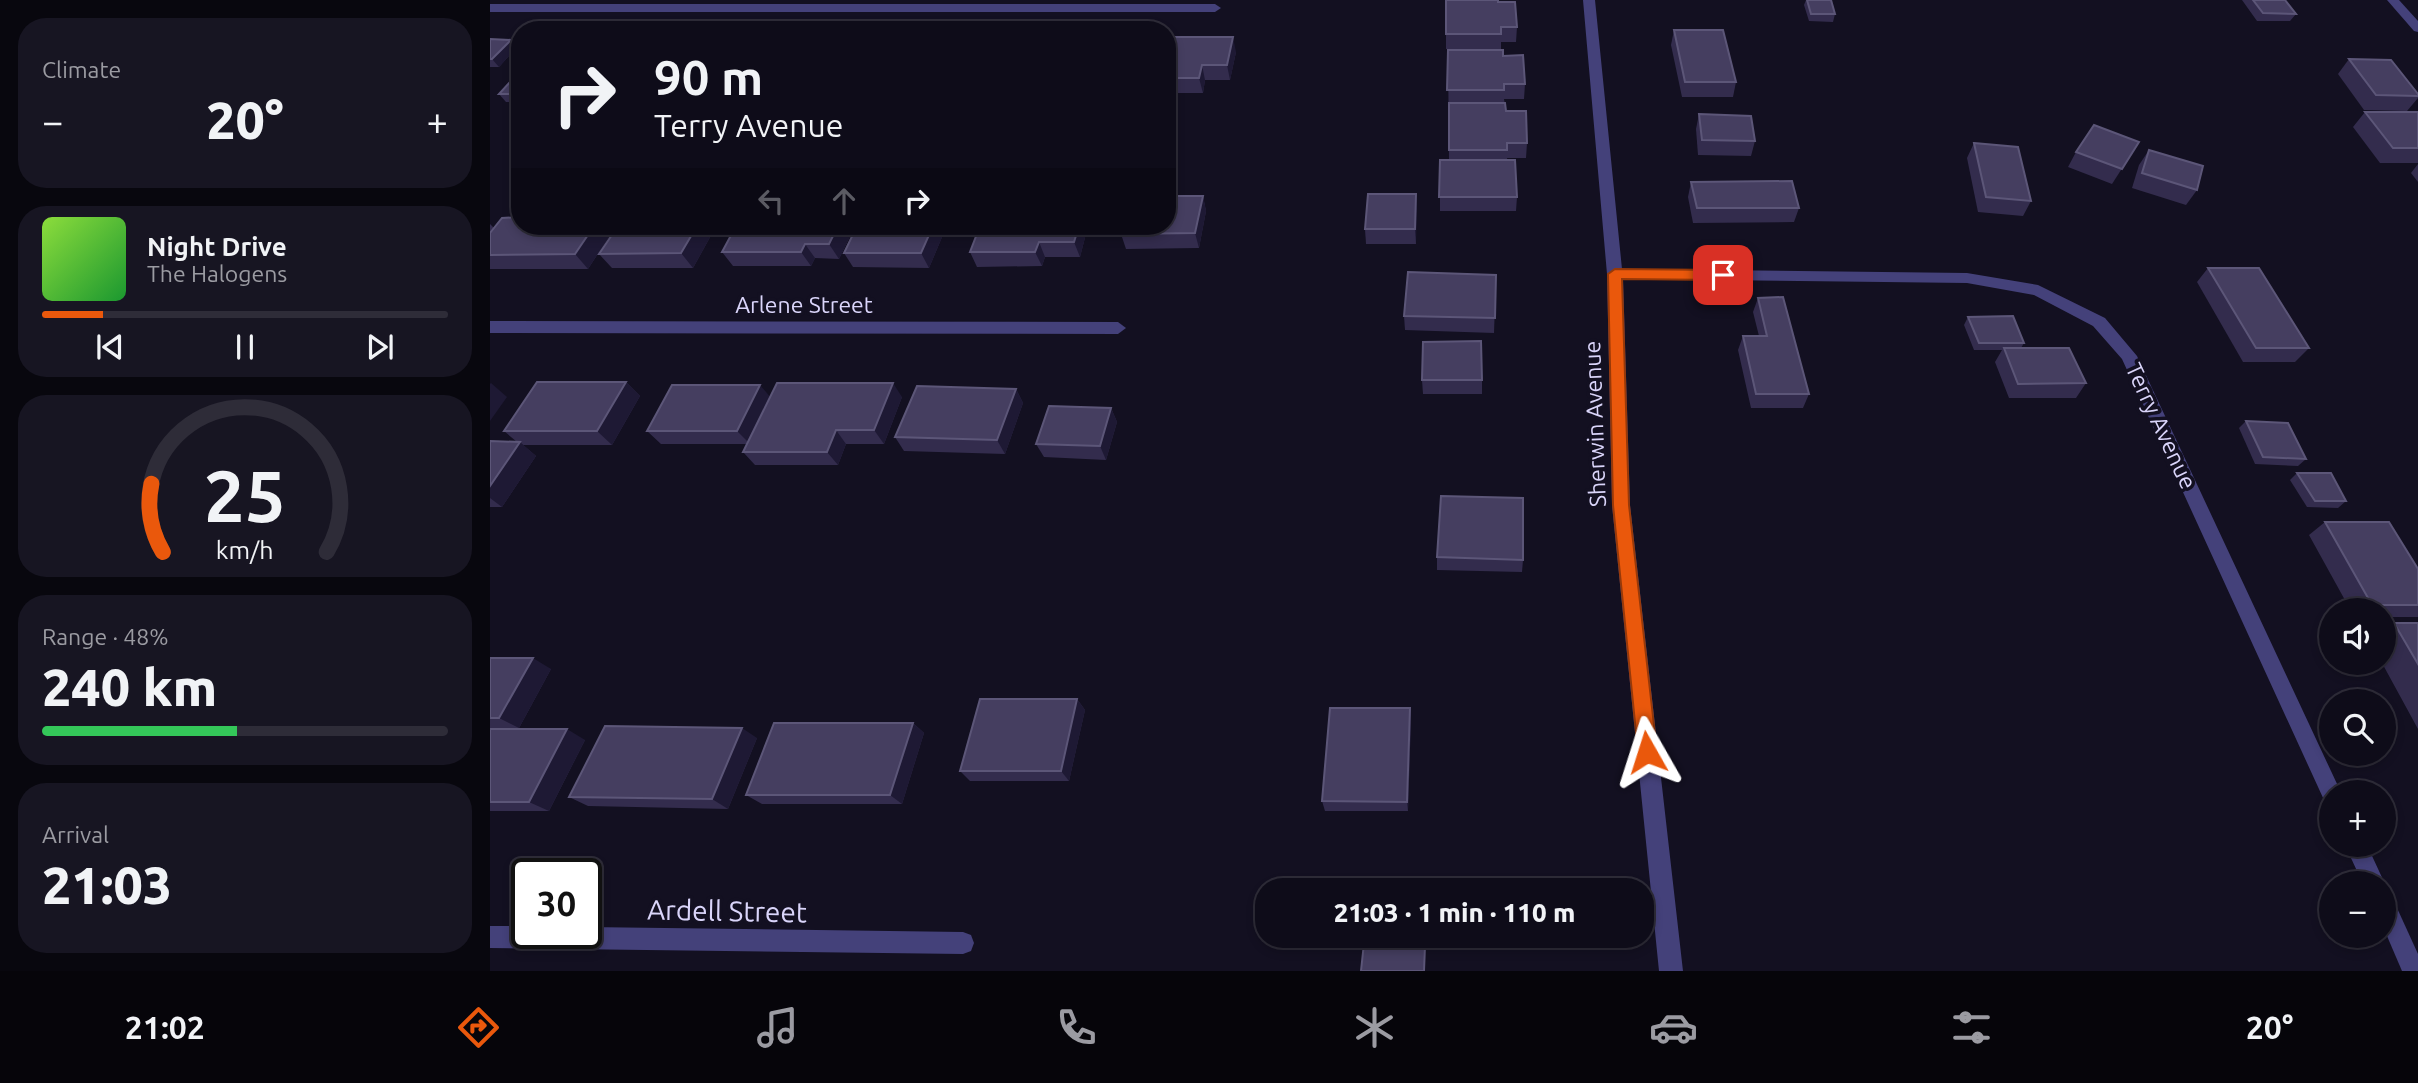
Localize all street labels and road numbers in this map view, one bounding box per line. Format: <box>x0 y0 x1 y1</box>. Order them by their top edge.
street label: Arlene Street <box>735 292 873 317</box>
street label: Sherwin Avenue <box>1579 340 1610 508</box>
street label: Terry Avenue <box>2121 359 2202 493</box>
street label: Ardell Street <box>647 894 807 927</box>

